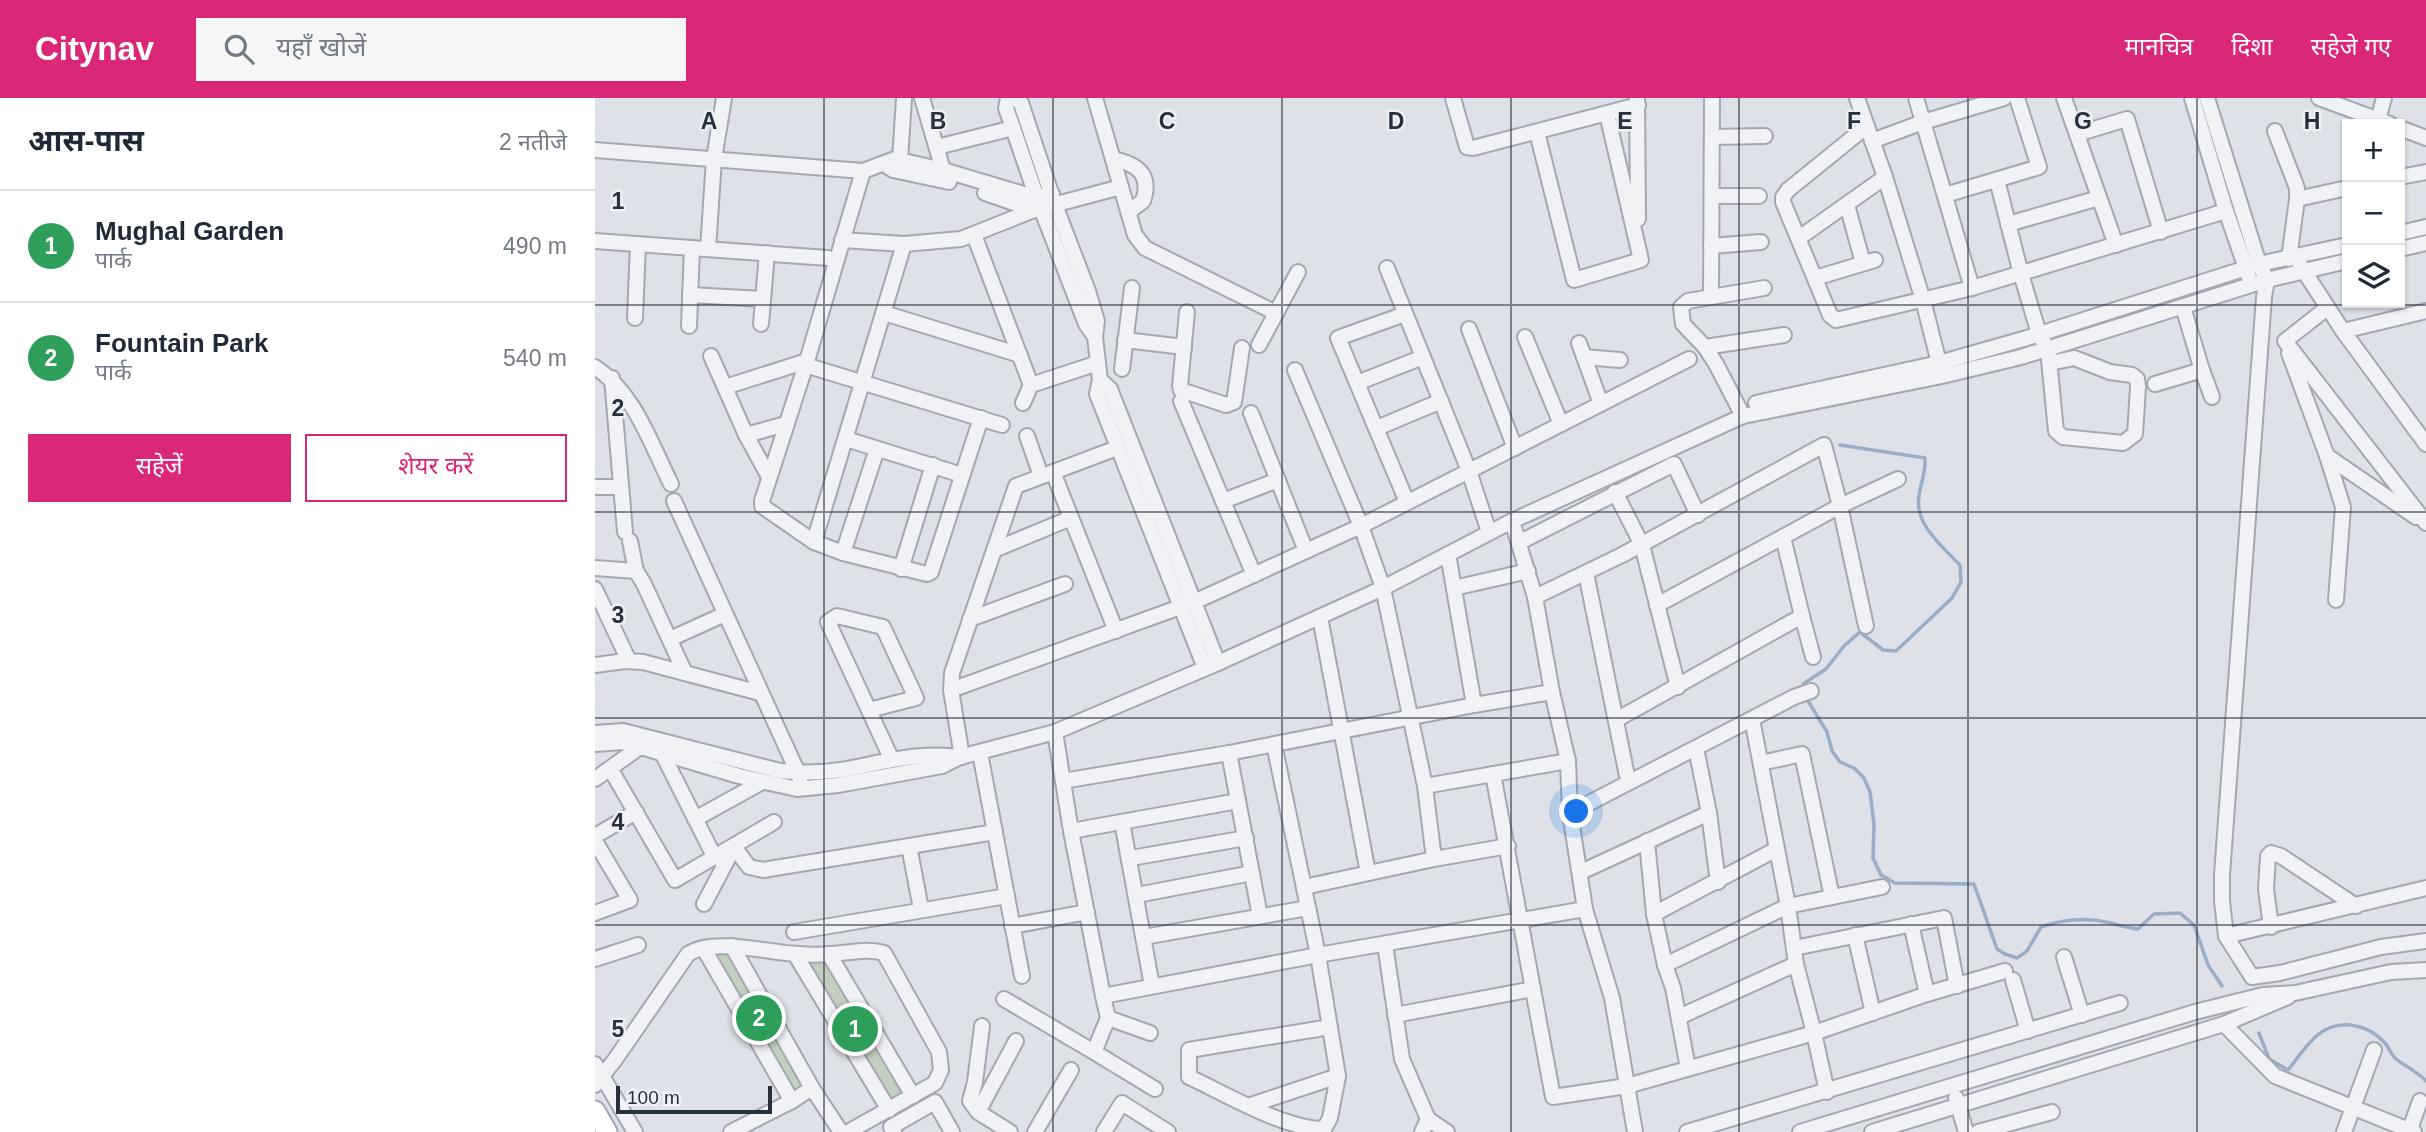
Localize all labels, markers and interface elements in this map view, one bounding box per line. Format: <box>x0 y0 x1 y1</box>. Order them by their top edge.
search box <box>196 18 686 81</box>
text: Citynav <box>35 30 154 67</box>
icon: search <box>220 30 258 68</box>
text: यहाँ खोजें <box>276 32 366 62</box>
text: मानचित्र <box>2125 33 2193 60</box>
text: दिशा <box>2231 33 2273 60</box>
text: सहेजे गए <box>2311 33 2391 60</box>
text: A <box>701 108 717 134</box>
text: B <box>930 108 946 134</box>
text: C <box>1159 108 1175 134</box>
text: D <box>1388 108 1404 134</box>
text: E <box>1617 108 1633 134</box>
text: F <box>1847 108 1861 134</box>
text: G <box>2074 108 2092 134</box>
text: H <box>2304 108 2320 134</box>
map controls <box>2342 119 2405 308</box>
button: + <box>2342 119 2405 182</box>
text: आस-पास <box>28 124 144 157</box>
text: 2 नतीजे <box>499 129 567 155</box>
button: − <box>2342 182 2405 245</box>
text: 1 <box>612 188 625 214</box>
text: Mughal Garden <box>95 216 284 246</box>
text: 1 <box>45 233 57 259</box>
text: 490 m <box>503 233 567 259</box>
button: layers <box>2342 245 2405 308</box>
text: पार्क <box>95 247 132 273</box>
text: Fountain Park <box>95 328 268 358</box>
text: 2 <box>45 345 57 371</box>
text: 540 m <box>503 345 567 371</box>
text: पार्क <box>95 359 132 385</box>
text: 2 <box>612 395 624 421</box>
button: सहेजें <box>28 434 291 502</box>
button: शेयर करें <box>305 434 567 502</box>
text: 3 <box>612 602 624 628</box>
your location <box>1559 794 1593 828</box>
text: 4 <box>612 809 625 835</box>
pin: 2 <box>736 992 782 1044</box>
pin: 1 <box>832 1003 878 1055</box>
text: 5 <box>612 1016 625 1042</box>
scale bar <box>616 1083 772 1115</box>
text: 100 m <box>627 1087 680 1108</box>

